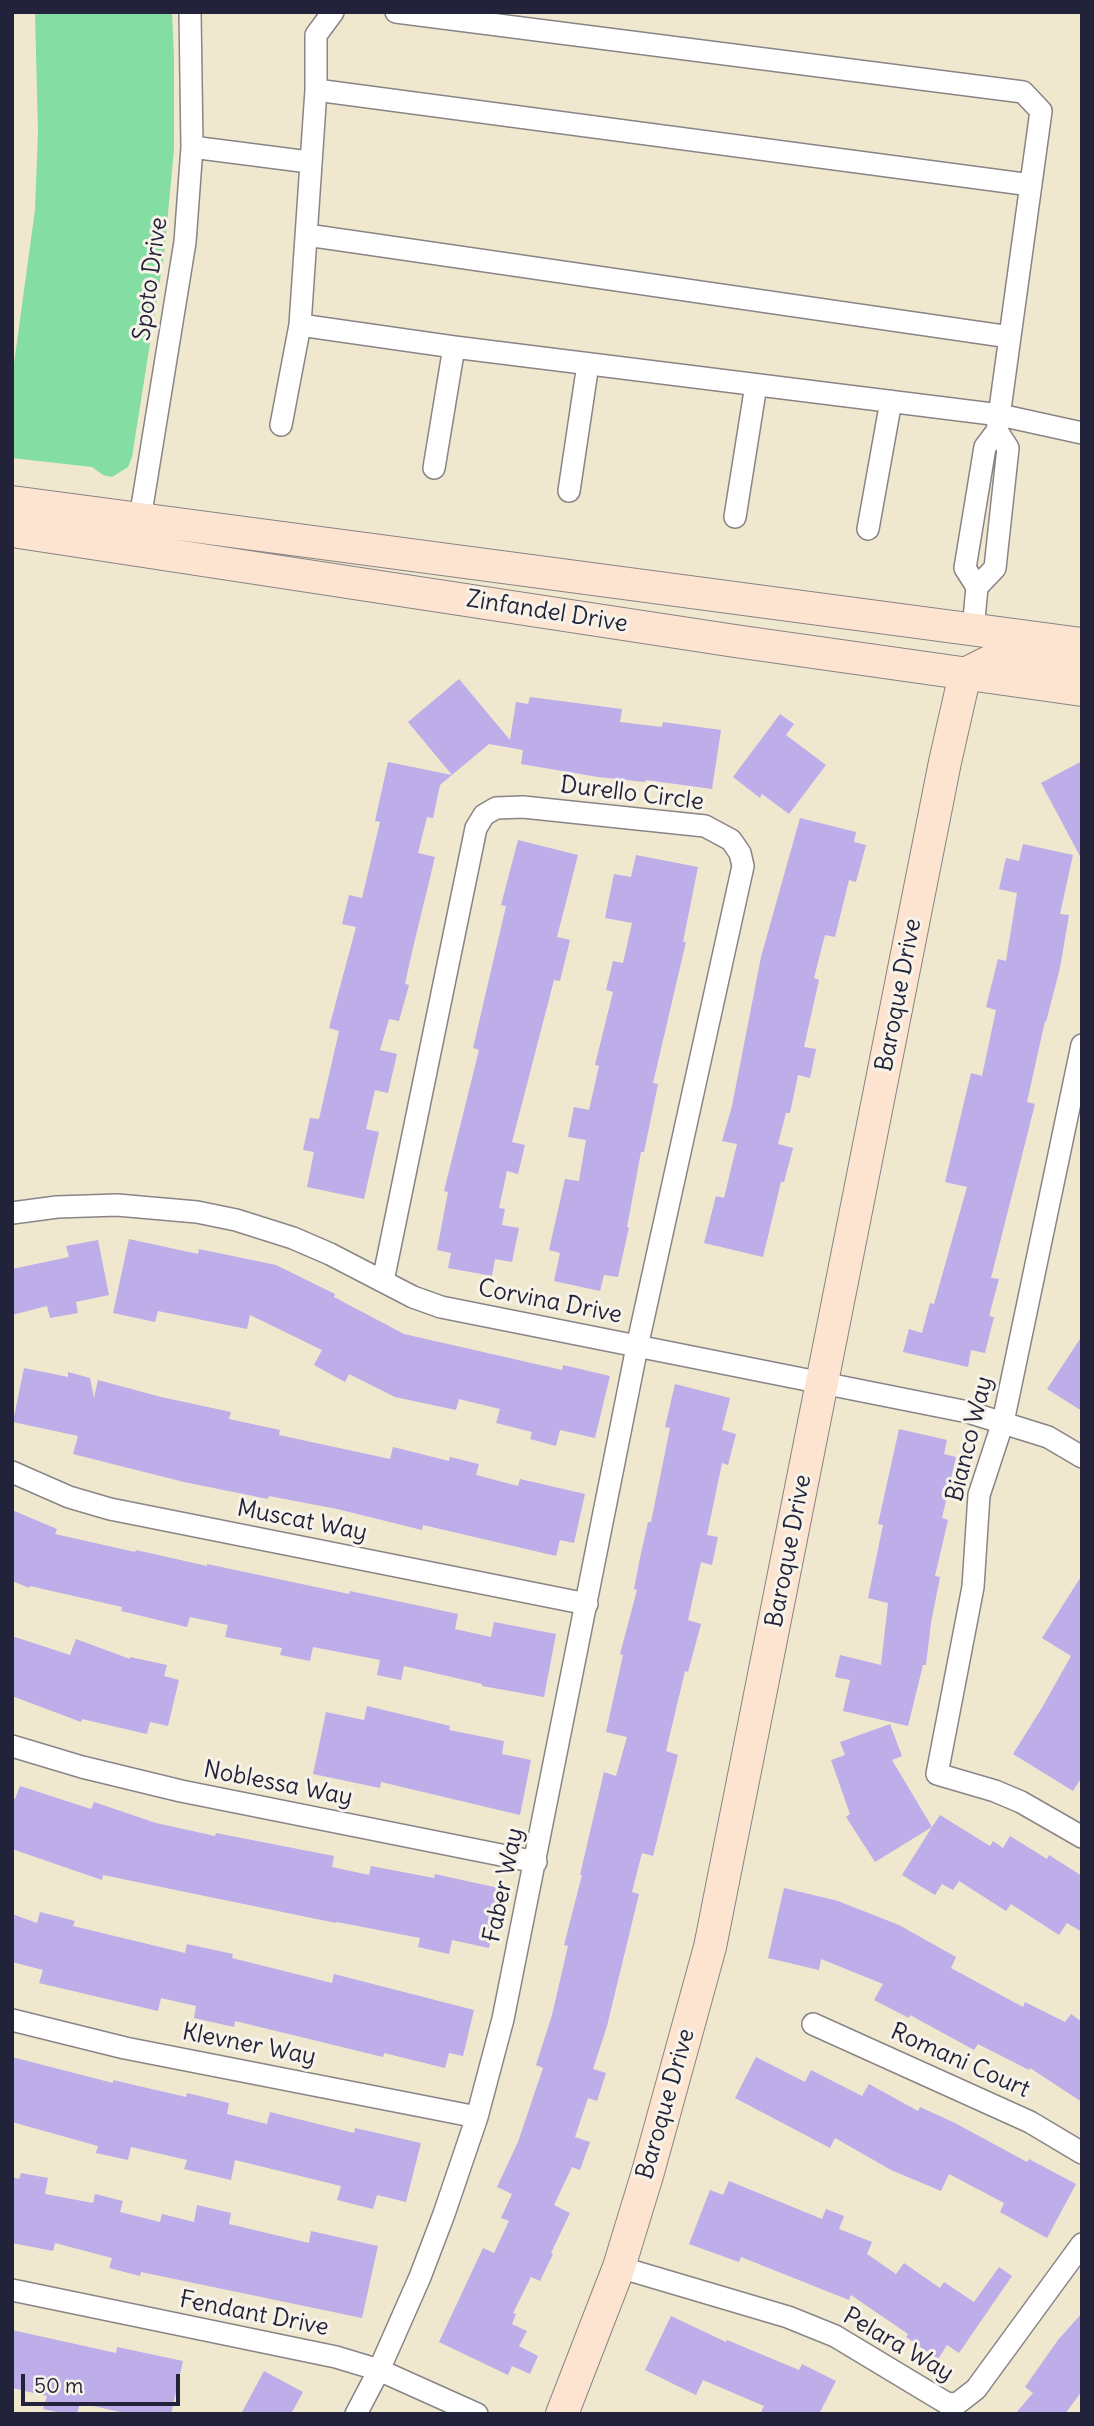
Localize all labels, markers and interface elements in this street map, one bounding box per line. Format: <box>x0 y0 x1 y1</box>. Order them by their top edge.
street label: Spoto Drive <box>128 215 174 343</box>
street label: Zinfandel Drive <box>464 585 630 639</box>
street label: Durello Circle <box>559 771 705 817</box>
street label: Baroque Drive <box>870 916 928 1074</box>
street label: Corvina Drive <box>476 1274 624 1330</box>
street label: Bianco Way <box>941 1373 999 1505</box>
street label: Baroque Drive <box>760 1472 818 1630</box>
street label: Muscat Way <box>234 1494 370 1548</box>
street label: Noblessa Way <box>201 1755 355 1813</box>
street label: Faber Way <box>478 1825 530 1945</box>
street label: Romani Court <box>886 2017 1034 2105</box>
street label: Klevner Way <box>180 2018 318 2072</box>
street label: Baroque Drive <box>631 2026 701 2182</box>
street label: Fendant Drive <box>177 2285 331 2343</box>
street label: Pelara Way <box>838 2302 958 2388</box>
scale bar <box>24 2360 184 2404</box>
text: 50 m <box>34 2372 83 2399</box>

